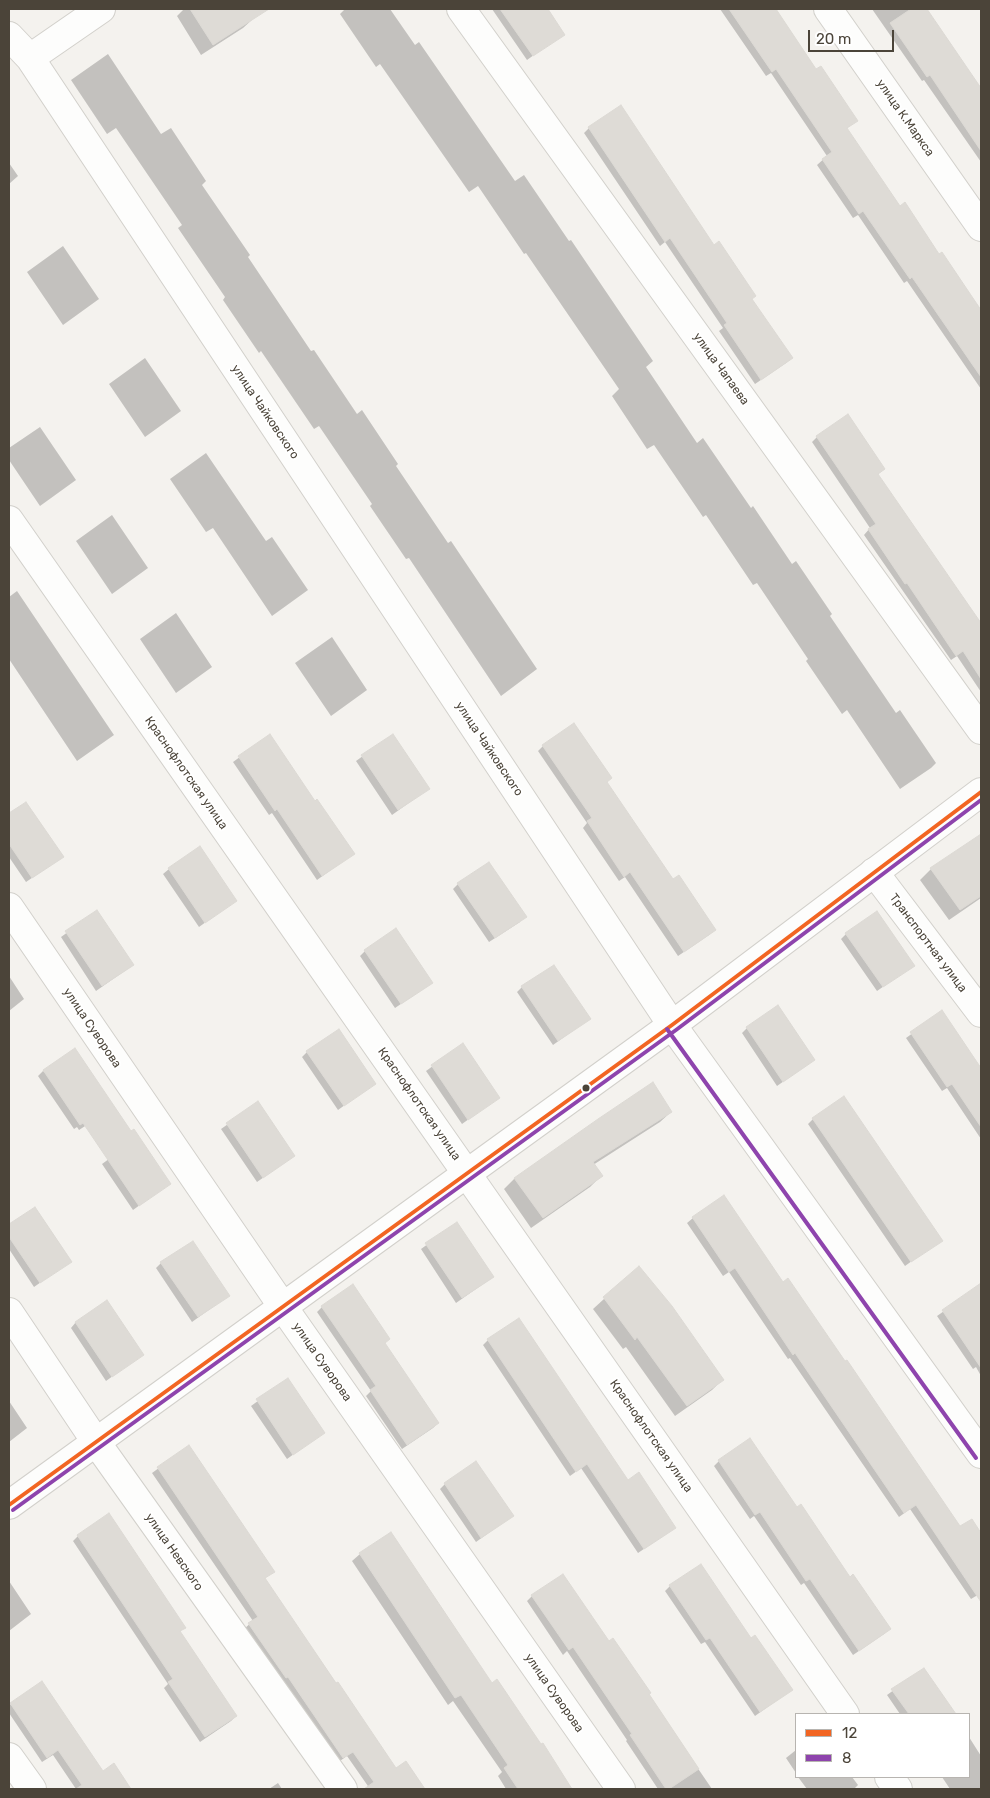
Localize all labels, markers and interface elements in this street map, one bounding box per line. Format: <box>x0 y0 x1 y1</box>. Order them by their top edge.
scale bar <box>810 20 896 52</box>
text: 20 m <box>816 30 851 48</box>
street label: улица К.Маркса <box>873 77 937 159</box>
street label: улица Чапаева <box>690 330 752 408</box>
street label: улица Чайковского <box>228 362 302 462</box>
street label: улица Чайковского <box>452 699 526 799</box>
street label: Краснофлотская улица <box>142 714 230 832</box>
street label: Транспортная улица <box>886 891 970 995</box>
street label: улица Суворова <box>60 985 124 1071</box>
street label: Краснофлотская улица <box>375 1045 463 1163</box>
unlabelled marker <box>581 1083 591 1093</box>
street label: улица Суворова <box>289 1320 355 1404</box>
street label: Краснофлотская улица <box>607 1377 695 1495</box>
street label: улица Невского <box>142 1511 206 1593</box>
street label: улица Суворова <box>521 1651 587 1735</box>
legend <box>795 1713 970 1778</box>
text: 12 <box>842 1724 857 1742</box>
text: 8 <box>842 1749 852 1767</box>

